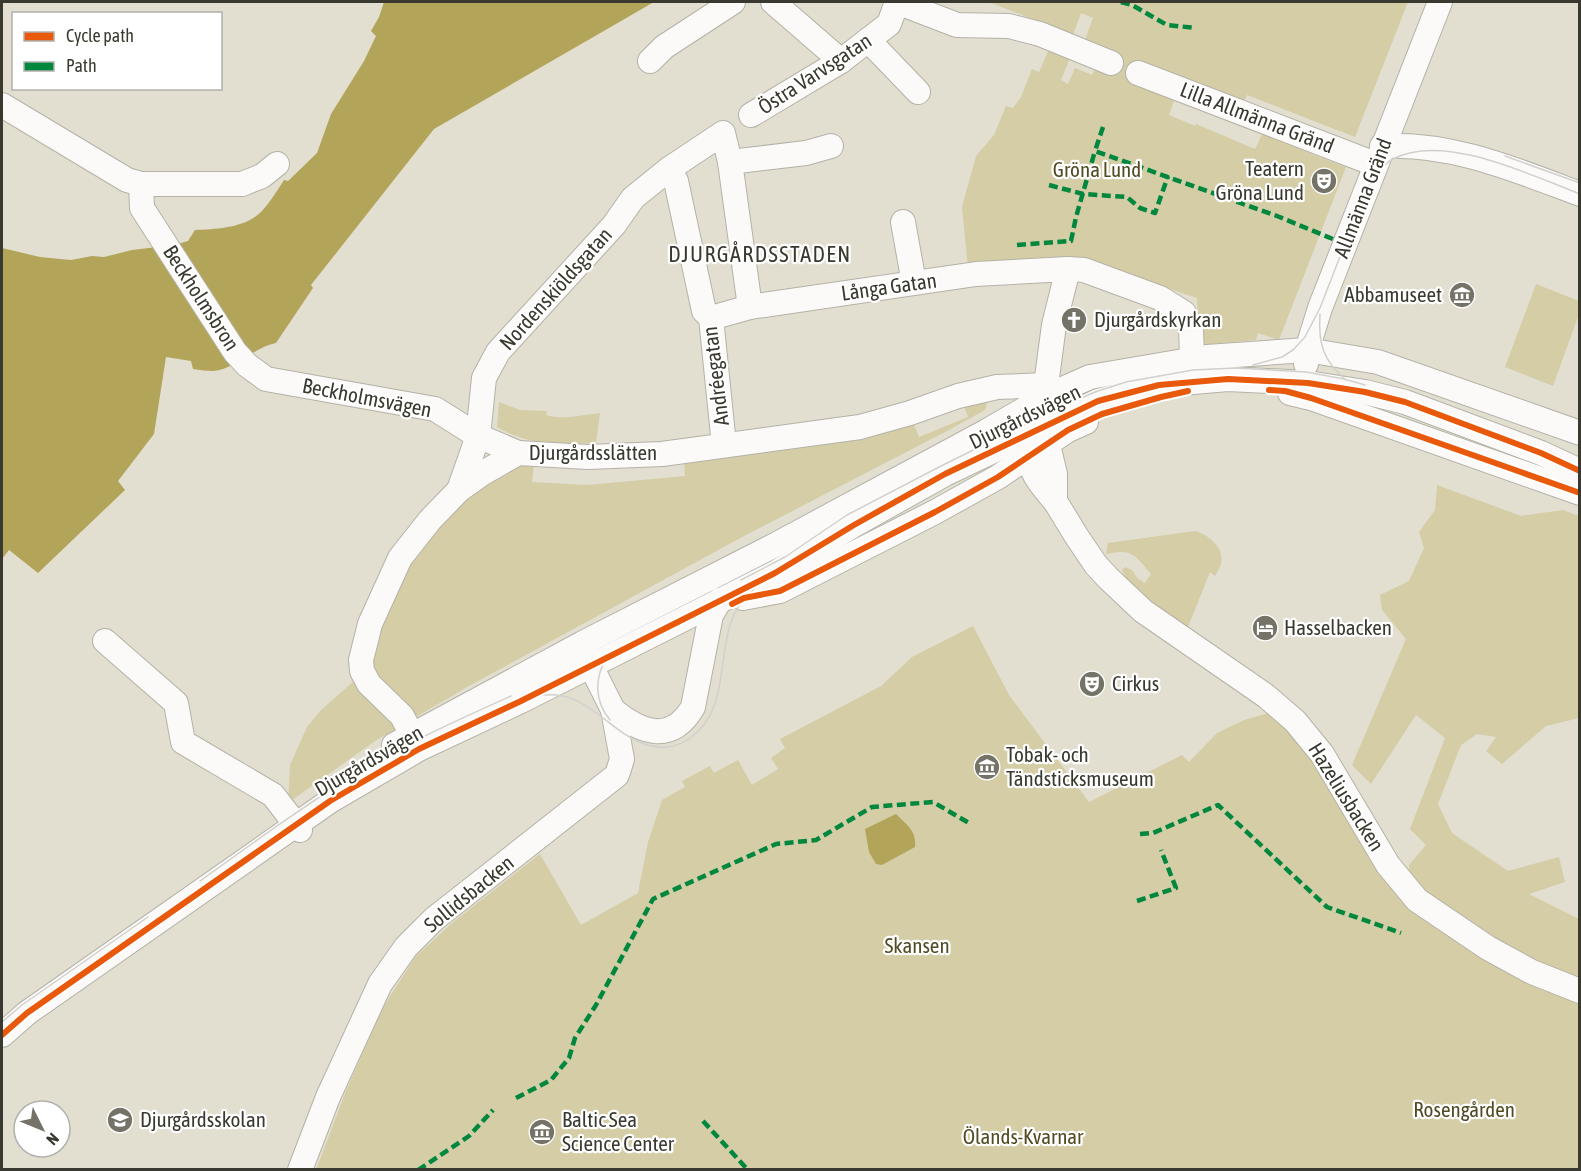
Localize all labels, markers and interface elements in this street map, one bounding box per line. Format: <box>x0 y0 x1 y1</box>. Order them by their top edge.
legend <box>12 12 222 90</box>
text: Cycle path <box>66 25 134 46</box>
street label: Östra Varvsgatan <box>753 28 876 119</box>
text: Path <box>66 55 97 76</box>
street label: Lilla Allmänna Gränd <box>1177 77 1338 157</box>
street label: Allmänna Gränd <box>1328 134 1396 261</box>
place label: Teatern Gröna Lund <box>1216 156 1304 204</box>
park label: Gröna Lund <box>1053 157 1141 181</box>
theatre icon: Teatern Gröna Lund <box>1309 166 1339 196</box>
street label: Nordenskiöldsgatan <box>494 222 616 354</box>
street label: Beckholmsbron <box>159 240 245 355</box>
district label: DJURGÅRDSSTADEN <box>668 241 852 267</box>
street label: Långa Gatan <box>840 267 938 305</box>
museum icon: Abbamuseet <box>1447 280 1477 310</box>
place label: Abbamuseet <box>1344 282 1442 306</box>
church icon: Djurgårdskyrkan <box>1059 305 1089 335</box>
place label: Djurgårdskyrkan <box>1094 307 1222 331</box>
street label: Andréegatan <box>697 325 733 427</box>
street label: Beckholmsvägen <box>301 373 434 421</box>
street label: Djurgårdsvägen <box>965 379 1084 453</box>
street label: Djurgårdsslätten <box>529 440 657 464</box>
hotel icon: Hasselbacken <box>1250 613 1280 643</box>
place label: Hasselbacken <box>1284 615 1392 639</box>
theatre icon: Cirkus <box>1077 669 1107 699</box>
place label: Cirkus <box>1112 671 1159 695</box>
street label: Djurgårdsvägen <box>310 720 427 801</box>
street label: Hazeliusbacken <box>1304 738 1390 855</box>
place label: Tobak- och Tändsticksmuseum <box>1006 742 1154 790</box>
museum icon: Tobak- och Tändsticksmuseum <box>972 752 1002 782</box>
street label: Sollidsbacken <box>419 850 518 937</box>
park label: Skansen <box>884 933 950 957</box>
park label: Rosengården <box>1413 1097 1515 1121</box>
north arrow <box>12 1099 72 1159</box>
school or university icon: Djurgårdsskolan <box>105 1105 135 1135</box>
place label: Djurgårdsskolan <box>140 1107 266 1131</box>
place label: Baltic Sea Science Center <box>562 1107 675 1155</box>
museum icon: Baltic Sea Science Center <box>527 1117 557 1147</box>
park label: Ölands-Kvarnar <box>963 1124 1084 1148</box>
text: N <box>43 1130 63 1149</box>

